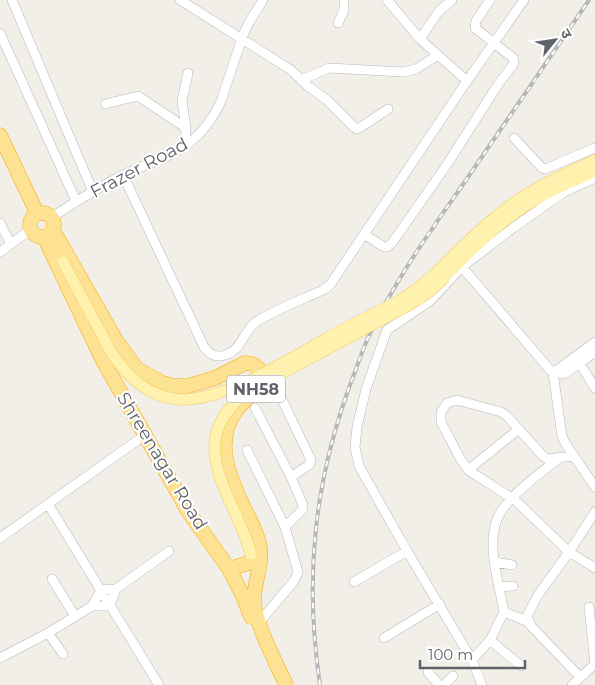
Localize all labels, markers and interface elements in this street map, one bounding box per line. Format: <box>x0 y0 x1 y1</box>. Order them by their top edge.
north arrow <box>530 15 580 65</box>
text: उ <box>556 25 577 42</box>
street label: Frazer Road <box>86 133 192 203</box>
road number: NH58 <box>227 376 285 402</box>
street label: Shreenagar Road <box>112 388 212 534</box>
scale bar <box>420 638 525 670</box>
text: 100 m <box>428 645 473 664</box>

